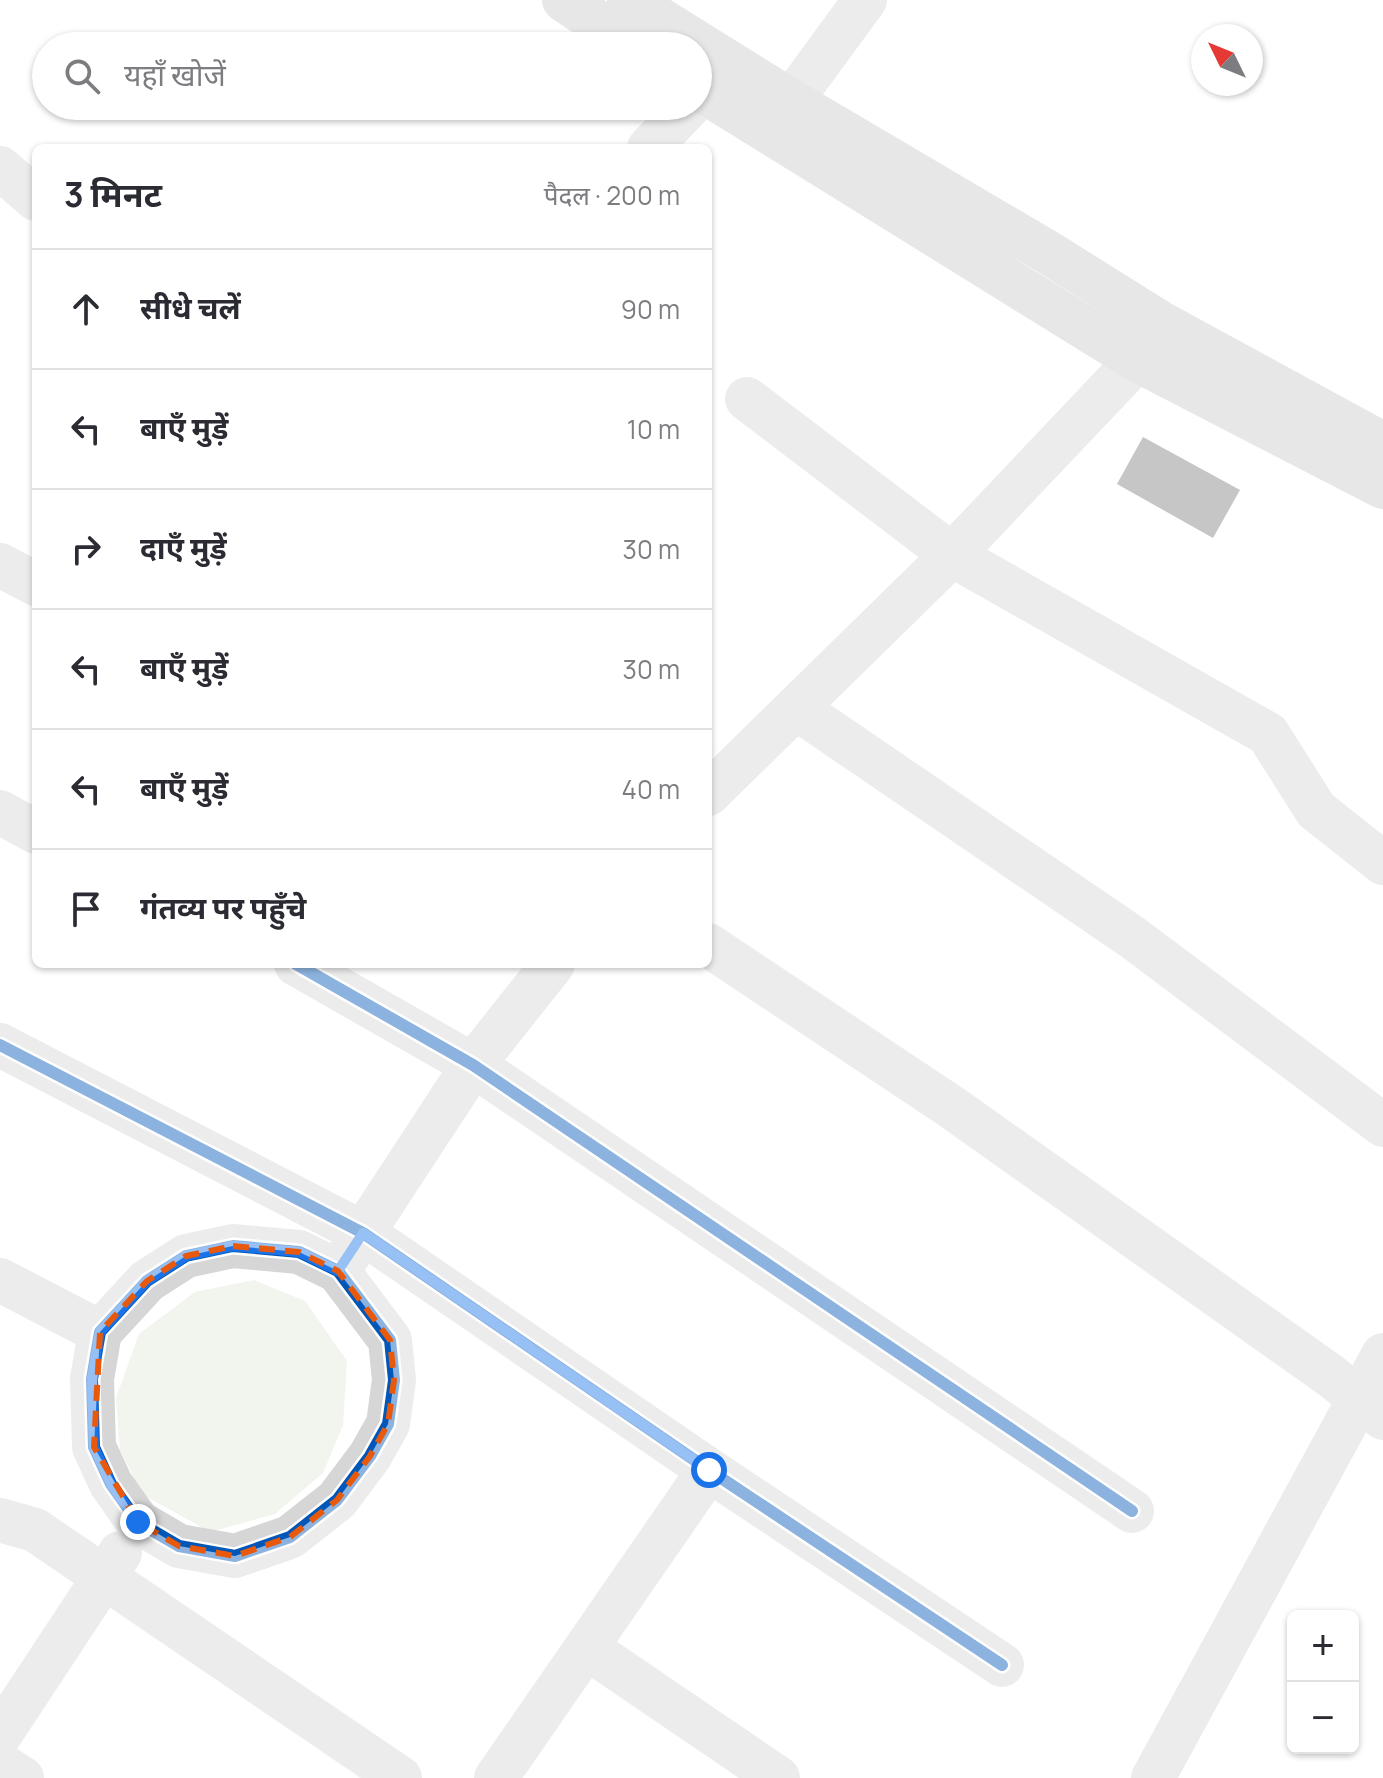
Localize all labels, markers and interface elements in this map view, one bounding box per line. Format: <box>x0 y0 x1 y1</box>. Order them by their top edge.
north arrow <box>1191 24 1263 96</box>
search box <box>32 32 712 120</box>
icon: search <box>60 54 104 98</box>
text: यहाँ खोजें <box>124 54 226 95</box>
text: 3 मिनट <box>64 171 162 217</box>
text: पैदल · 200 m <box>544 177 680 213</box>
icon: ahead <box>64 287 108 331</box>
text: सीधे चलें <box>140 287 241 328</box>
text: 90 m <box>621 291 680 327</box>
icon: left <box>64 407 108 451</box>
text: बाएँ मुड़ें <box>140 407 228 448</box>
text: 10 m <box>627 411 680 447</box>
icon: right <box>64 527 108 571</box>
text: दाएँ मुड़ें <box>140 527 227 568</box>
text: 30 m <box>623 531 680 567</box>
icon: left <box>64 647 108 691</box>
text: बाएँ मुड़ें <box>140 647 228 688</box>
text: 30 m <box>623 651 680 687</box>
icon: left <box>64 767 108 811</box>
text: बाएँ मुड़ें <box>140 767 228 808</box>
text: 40 m <box>622 771 680 807</box>
icon: arrive <box>64 887 108 931</box>
text: गंतव्य पर पहुँचे <box>140 887 306 928</box>
route start <box>691 1452 727 1488</box>
route end <box>120 1504 156 1540</box>
map controls <box>1287 1610 1359 1754</box>
button: + <box>1287 1610 1359 1682</box>
button: − <box>1287 1682 1359 1754</box>

